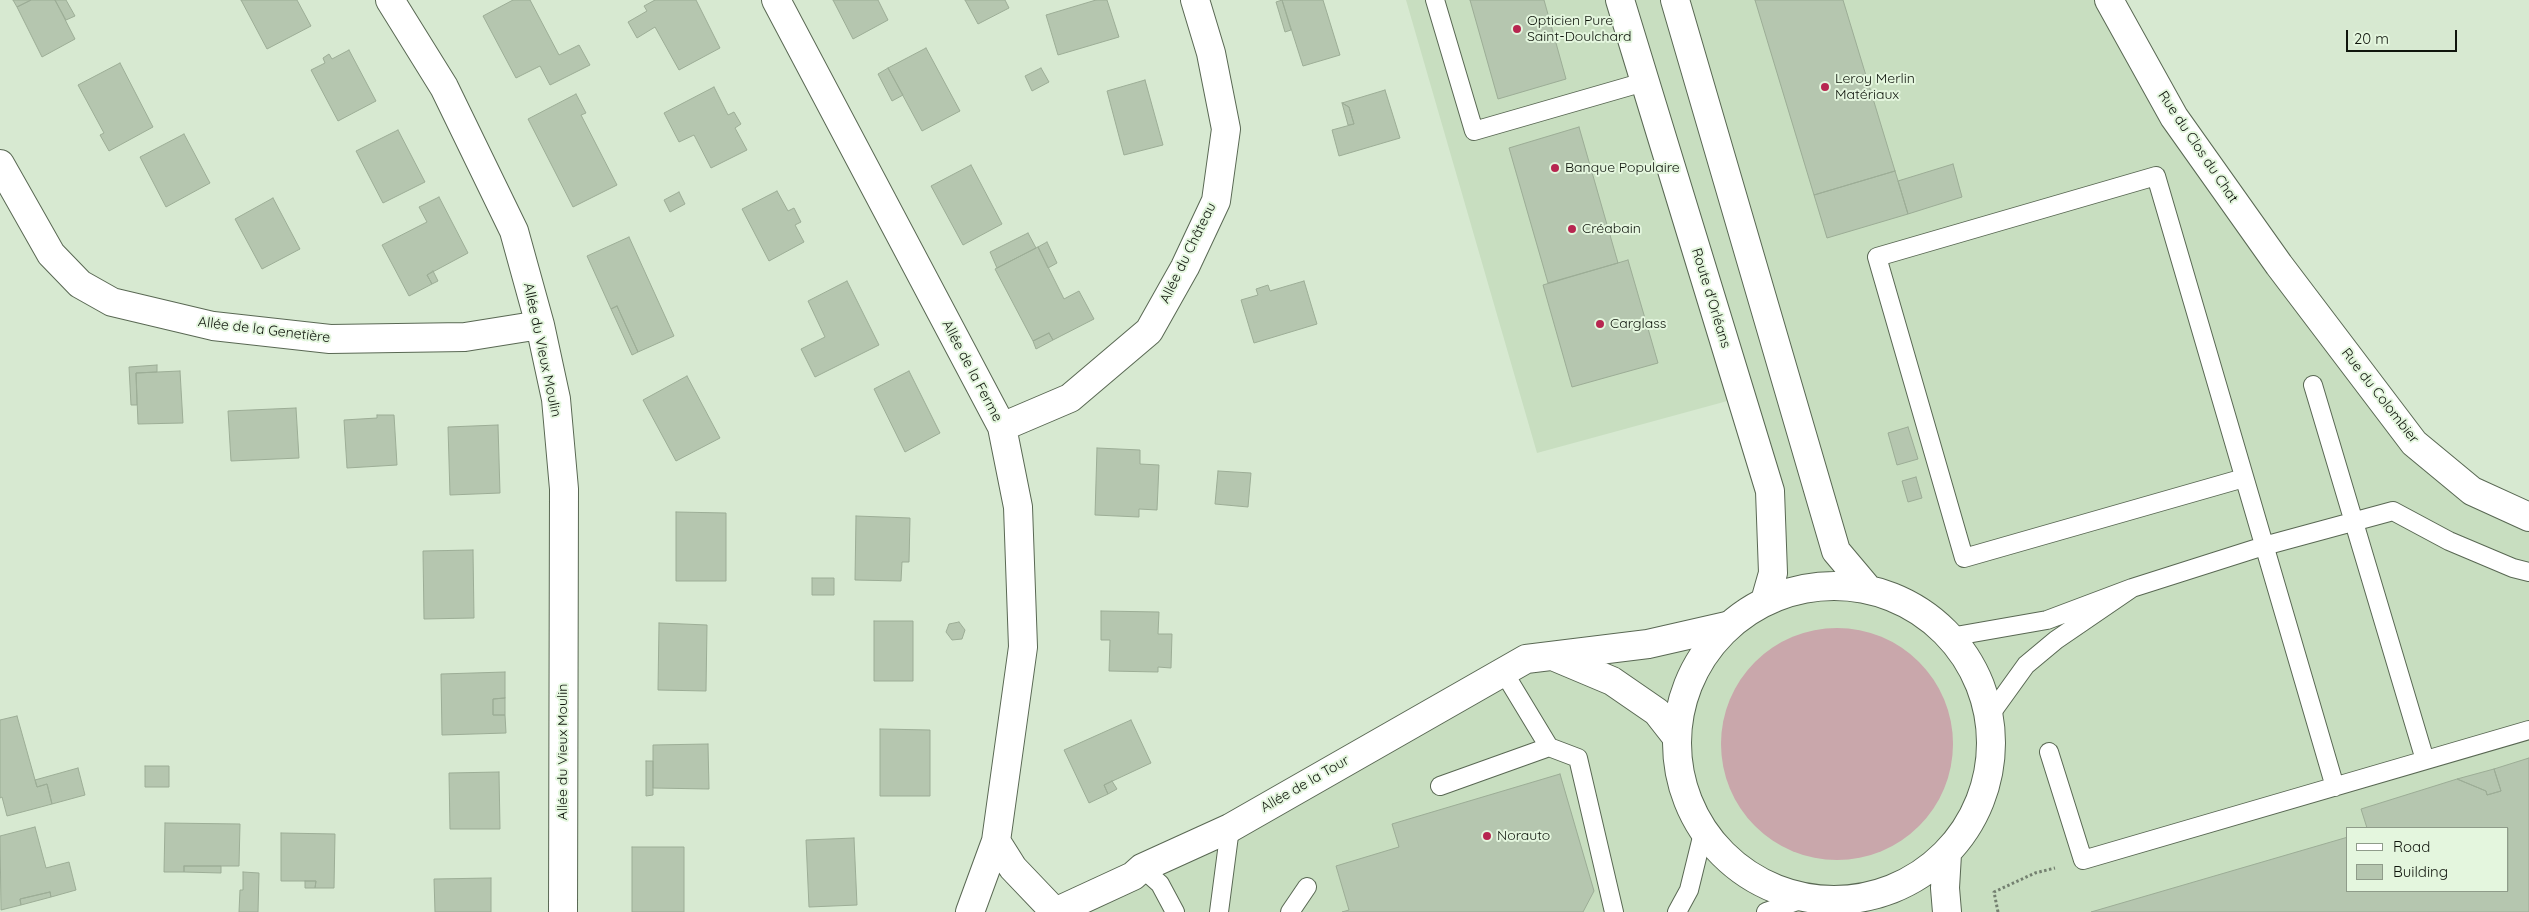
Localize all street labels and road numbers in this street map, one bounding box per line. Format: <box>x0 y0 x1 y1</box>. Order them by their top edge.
street label: Rue du Clos du Chat <box>2154 88 2242 206</box>
street label: Allée du Château <box>1156 200 1220 306</box>
street label: Route d'Orléans <box>1688 246 1734 350</box>
street label: Allée du Vieux Moulin <box>520 281 564 419</box>
street label: Allée de la Genetière <box>197 314 331 346</box>
street label: Allée de la Ferme <box>938 317 1006 425</box>
street label: Rue du Colombier <box>2338 345 2422 447</box>
street label: Allée du Vieux Moulin <box>555 684 571 820</box>
street label: Allée de la Tour <box>1258 752 1352 816</box>

